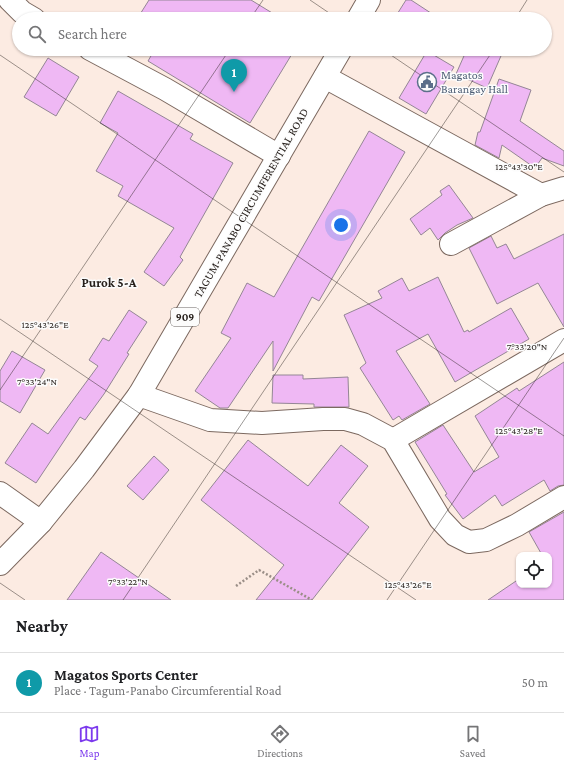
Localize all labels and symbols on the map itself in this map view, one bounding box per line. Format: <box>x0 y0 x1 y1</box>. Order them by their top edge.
pin: 1 <box>221 59 247 92</box>
place label: Magatos Barangay Hall <box>441 68 508 96</box>
public building icon: Magatos Barangay Hall <box>416 71 438 93</box>
street label: TAGUM-PANABO CIRCUMFERENTIAL ROAD <box>191 106 311 300</box>
text: 125°43'30"E <box>495 161 543 172</box>
your location <box>331 215 351 235</box>
district label: Purok 5-A <box>82 275 137 290</box>
road number: 909 <box>171 308 199 326</box>
text: 125°43'26"E <box>21 319 69 330</box>
text: 7°33'20"N <box>507 341 548 352</box>
text: 7°33'24"N <box>17 376 57 387</box>
text: 125°43'28"E <box>495 425 543 436</box>
text: 7°33'22"N <box>108 576 148 587</box>
text: 125°43'26"E <box>384 579 432 590</box>

